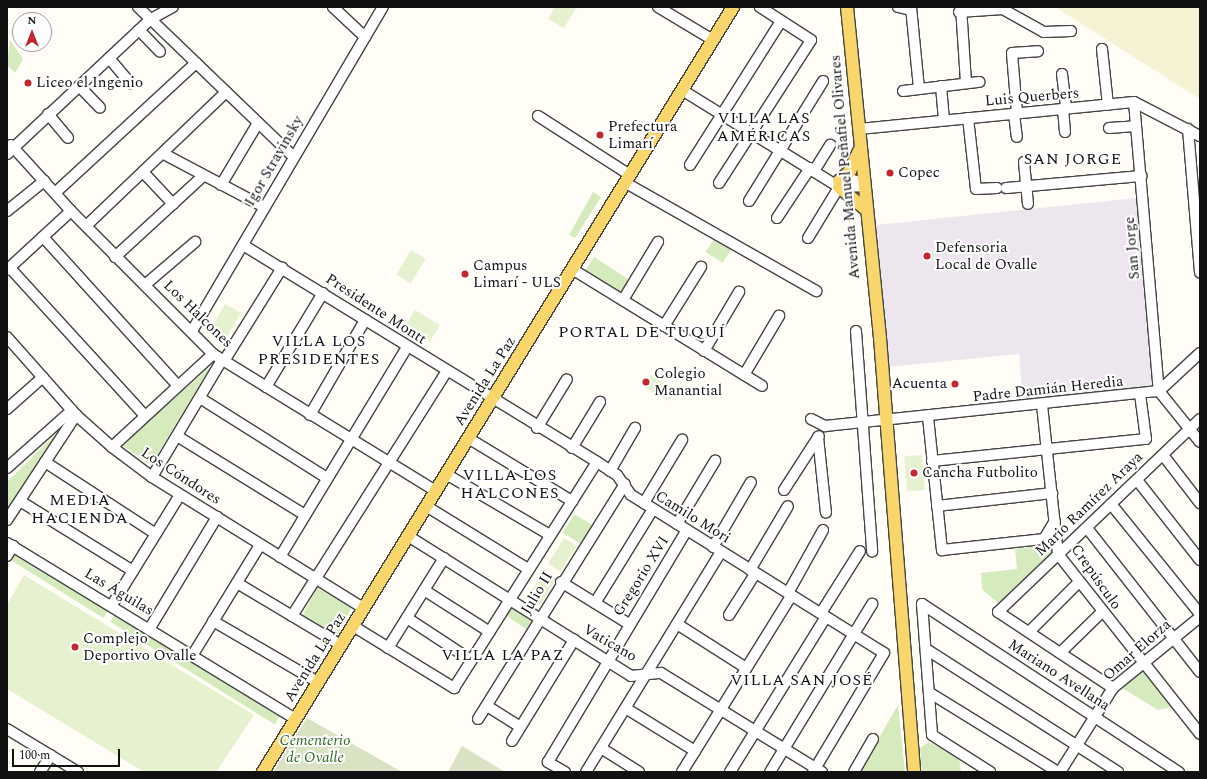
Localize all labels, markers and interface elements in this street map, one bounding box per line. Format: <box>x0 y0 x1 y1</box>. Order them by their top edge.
north arrow <box>12 12 52 52</box>
text: N <box>28 12 36 29</box>
street label: Avenida Manuel Peñafiel Olivares <box>826 54 864 280</box>
place label: Liceo el Ingenio <box>36 74 143 92</box>
marker: Liceo el Ingenio <box>23 78 33 88</box>
street label: Luis Querbers <box>984 84 1080 110</box>
district label: VILLA LAS AMÉRICAS <box>717 108 811 146</box>
street label: Igor Stravinsky <box>241 113 307 209</box>
place label: Prefectura Limarí <box>608 117 677 152</box>
marker: Prefectura Limarí <box>595 130 605 140</box>
district label: SAN JORGE <box>1024 149 1122 169</box>
place label: Copec <box>898 164 940 182</box>
marker: Copec <box>885 168 895 178</box>
street label: San Jorge <box>1120 216 1144 280</box>
place label: Defensoria Local de Ovalle <box>935 238 1038 273</box>
marker: Defensoria Local de Ovalle <box>922 251 932 261</box>
place label: Campus Limarí - ULS <box>473 256 561 291</box>
marker: Campus Limarí - ULS <box>460 269 470 279</box>
street label: Presidente Montt <box>322 270 430 348</box>
street label: Los Halcones <box>160 276 236 352</box>
district label: PORTAL DE TUQUÍ <box>558 322 726 342</box>
district label: VILLA LOS PRESIDENTES <box>258 331 380 369</box>
street label: Avenida La Paz <box>450 333 520 429</box>
place label: Colegio Manantial <box>654 364 722 399</box>
street label: Padre Damián Heredia <box>972 372 1124 406</box>
place label: Acuenta <box>892 375 947 393</box>
marker: Colegio Manantial <box>641 377 651 387</box>
marker: Acuenta <box>950 379 960 389</box>
street label: Los Cóndores <box>138 443 224 509</box>
street label: Mario Ramírez Araya <box>1032 448 1146 560</box>
place label: Cancha Futbolito <box>922 464 1038 482</box>
district label: VILLA LOS HALCONES <box>460 465 560 503</box>
marker: Cancha Futbolito <box>909 468 919 478</box>
street label: Camilo Mori <box>652 487 734 547</box>
district label: MEDIA HACIENDA <box>31 490 129 528</box>
street label: Gregorio XVI <box>609 533 673 619</box>
street label: Crepúsculo <box>1067 541 1125 613</box>
street label: Las Águilas <box>81 564 157 620</box>
street label: Julio II <box>517 568 557 618</box>
street label: Avenida La Paz <box>280 609 350 705</box>
street label: Omar Elorza <box>1099 615 1175 685</box>
street label: Vaticano <box>580 620 640 666</box>
place label: Complejo Deportivo Ovalle <box>83 629 197 664</box>
street label: Mariano Avellana <box>1005 635 1113 715</box>
marker: Complejo Deportivo Ovalle <box>70 642 80 652</box>
district label: VILLA LA PAZ <box>442 645 564 665</box>
district label: VILLA SAN JOSÉ <box>730 670 874 690</box>
park label: Cementerio de Ovalle <box>279 731 351 766</box>
scale bar <box>14 741 122 767</box>
text: 100 m <box>19 746 50 765</box>

